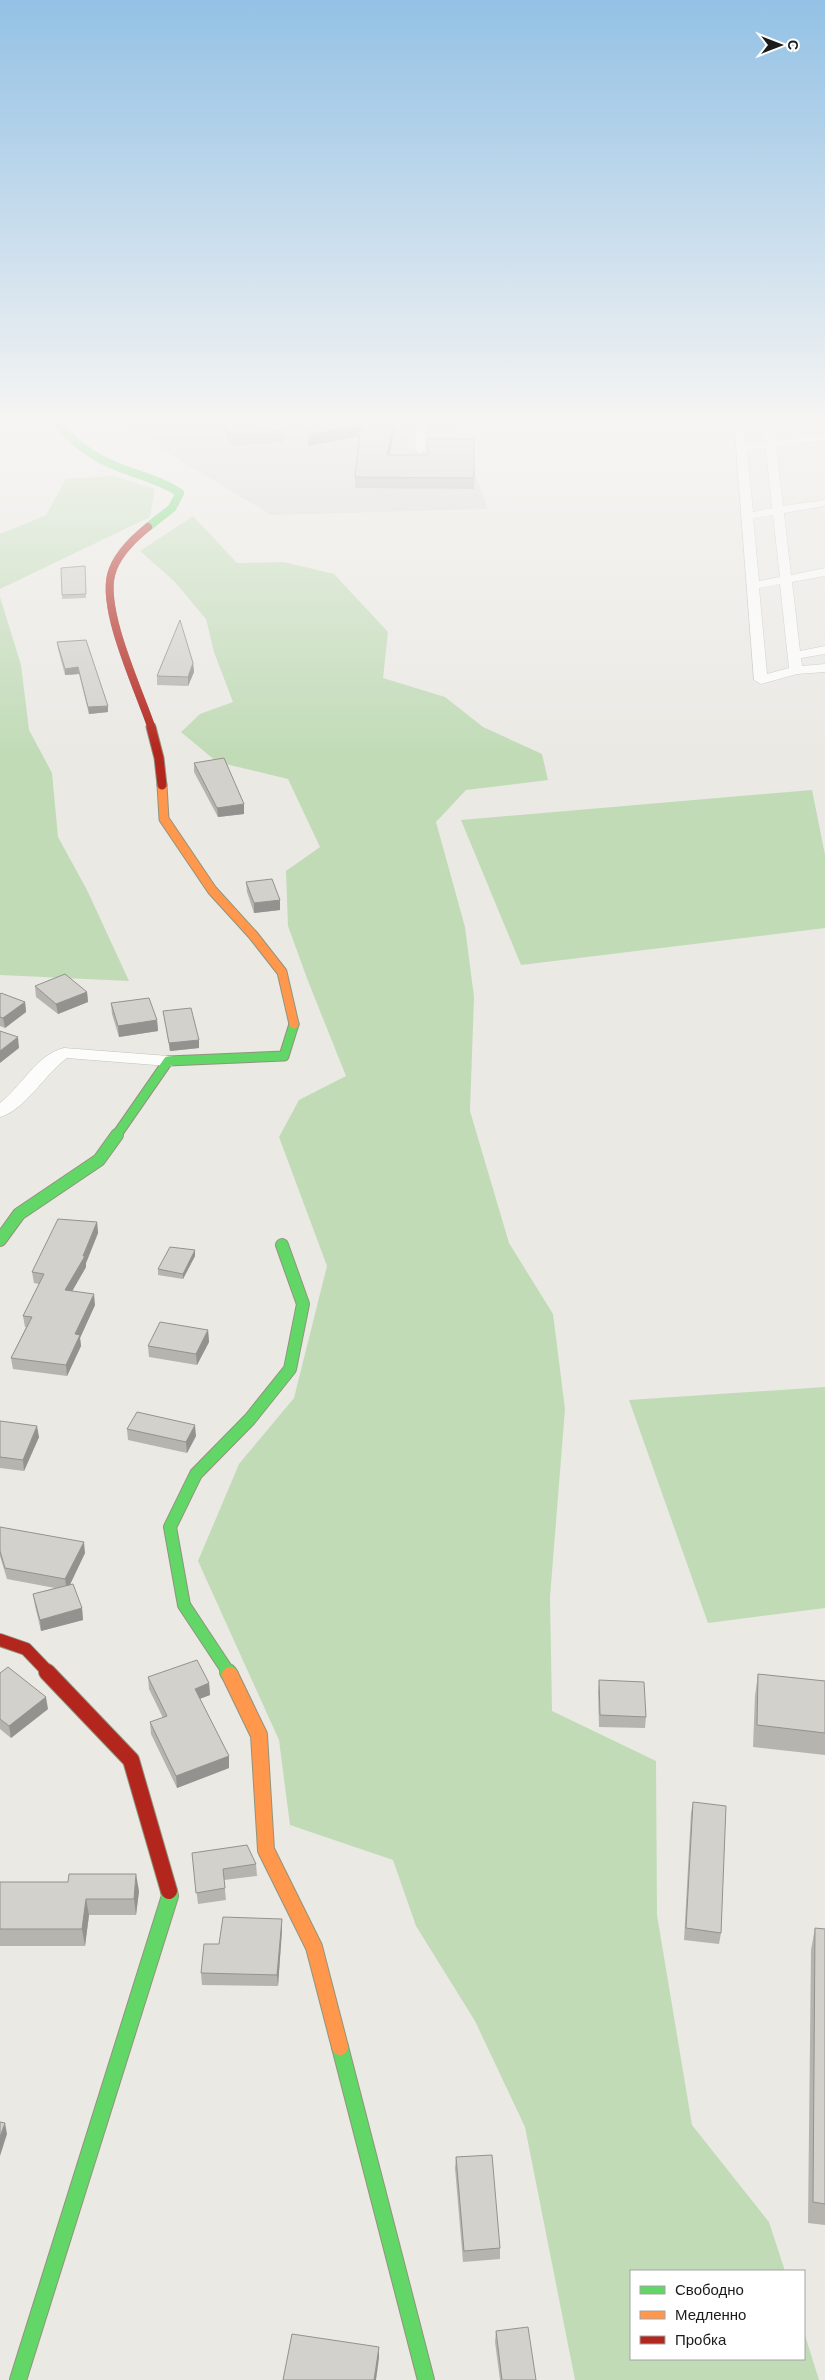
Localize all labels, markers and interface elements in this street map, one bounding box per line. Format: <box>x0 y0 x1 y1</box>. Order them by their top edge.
north arrow <box>755 20 805 70</box>
text: С <box>785 40 801 50</box>
legend <box>630 2270 805 2360</box>
text: Свободно <box>675 2281 744 2299</box>
text: Медленно <box>675 2306 746 2324</box>
text: Пробка <box>675 2331 727 2349</box>

